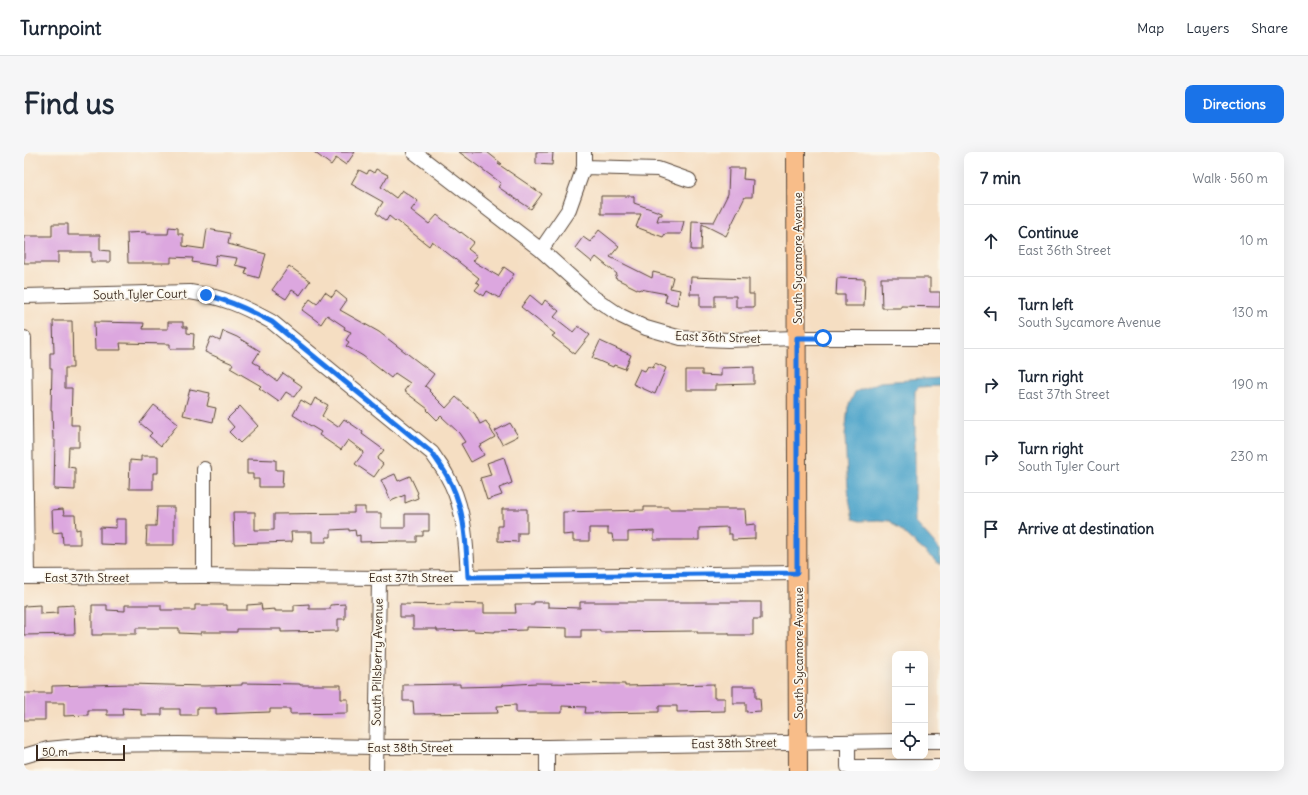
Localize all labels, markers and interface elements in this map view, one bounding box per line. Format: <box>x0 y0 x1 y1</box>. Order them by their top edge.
text: Turnpoint <box>20 16 101 40</box>
text: Map <box>1137 19 1164 37</box>
text: Layers <box>1186 19 1229 37</box>
text: Share <box>1251 19 1288 37</box>
button: Directions <box>1185 85 1284 123</box>
text: Find us <box>24 86 115 122</box>
text: 7 min <box>980 167 1021 189</box>
text: Walk · 560 m <box>1193 170 1268 187</box>
street label: South Sycamore Avenue <box>790 192 805 324</box>
text: Continue <box>1018 223 1079 242</box>
icon: ahead <box>980 230 1002 252</box>
text: 10 m <box>1240 232 1268 249</box>
text: East 36th Street <box>1018 242 1111 259</box>
street label: South Tyler Court <box>93 286 187 302</box>
route end <box>197 286 215 304</box>
text: Turn left <box>1018 295 1073 314</box>
icon: left <box>980 302 1002 324</box>
text: 130 m <box>1232 304 1268 321</box>
text: South Sycamore Avenue <box>1018 314 1161 331</box>
street label: East 36th Street <box>675 328 761 346</box>
route start <box>814 329 832 347</box>
text: Turn right <box>1018 367 1083 386</box>
icon: right <box>980 374 1002 396</box>
text: 190 m <box>1232 376 1268 393</box>
text: East 37th Street <box>1018 386 1110 403</box>
text: Turn right <box>1018 439 1083 458</box>
icon: right <box>980 446 1002 468</box>
text: 230 m <box>1230 448 1268 465</box>
text: South Tyler Court <box>1018 458 1120 475</box>
icon: arrive <box>980 518 1002 540</box>
text: Arrive at destination <box>1018 519 1154 538</box>
street label: East 37th Street <box>45 570 129 585</box>
street label: East 37th Street <box>369 570 453 585</box>
street label: South Sycamore Avenue <box>791 587 806 719</box>
street label: South Pillsberry Avenue <box>368 598 386 726</box>
map controls <box>892 651 928 759</box>
button: + <box>892 651 928 687</box>
button: − <box>892 687 928 723</box>
button: locate <box>892 723 928 759</box>
street label: East 38th Street <box>691 735 777 751</box>
street label: East 38th Street <box>367 740 453 755</box>
scale bar <box>36 743 125 762</box>
text: 50 m <box>42 745 68 759</box>

